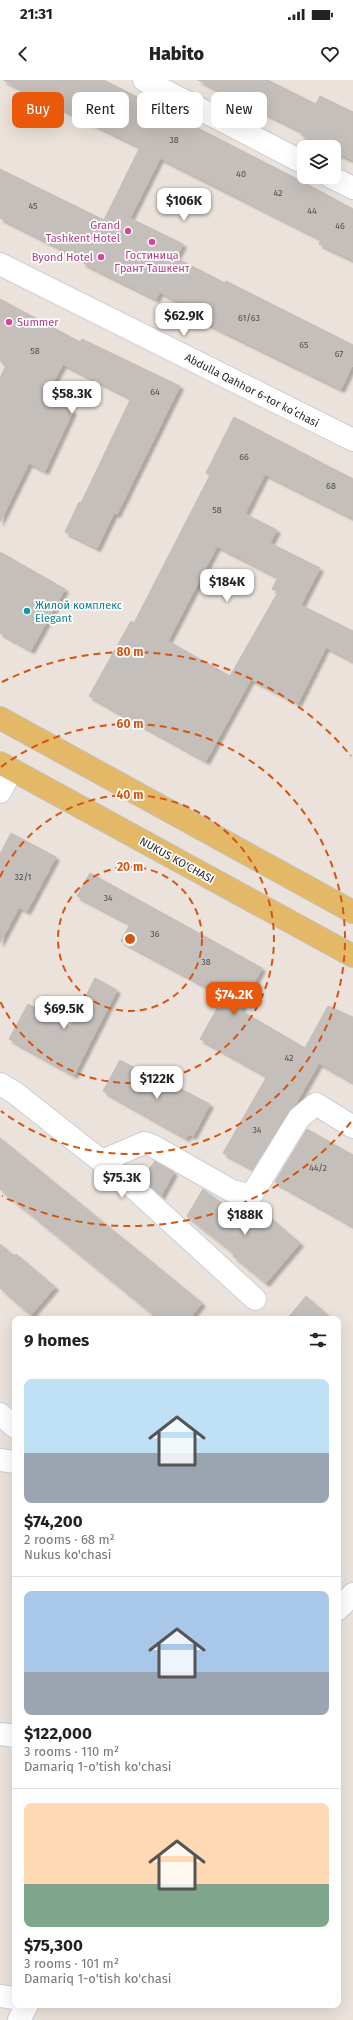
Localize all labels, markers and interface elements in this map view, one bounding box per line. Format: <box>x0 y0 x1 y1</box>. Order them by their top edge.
text: 21:31 <box>20 5 53 23</box>
icon: back <box>12 43 34 65</box>
text: Habito <box>149 43 204 65</box>
icon: heart <box>319 43 341 65</box>
chip: Buy <box>12 92 64 128</box>
chip: Rent <box>72 92 129 128</box>
chip: Filters <box>137 92 203 128</box>
chip: New <box>211 92 267 128</box>
house number: 38 <box>169 135 179 145</box>
map controls <box>297 140 341 184</box>
button: layers <box>297 140 341 184</box>
house number: 40 <box>236 169 246 179</box>
pin: $106K <box>156 188 212 222</box>
house number: 42 <box>273 188 283 198</box>
text: $106K <box>166 193 202 208</box>
house number: 45 <box>28 201 38 211</box>
house number: 44 <box>307 206 317 216</box>
place label: Grand Tashkent Hotel <box>46 219 120 245</box>
house number: 46 <box>335 221 345 231</box>
marker: Grand Tashkent Hotel <box>123 226 133 236</box>
marker: Гостиница Грант Ташкент <box>147 237 157 247</box>
place label: Гостиница Грант Ташкент <box>114 249 190 275</box>
place label: Byond Hotel <box>32 251 93 264</box>
marker: Byond Hotel <box>96 252 106 262</box>
pin: $62.9K <box>151 303 217 337</box>
text: $62.9K <box>164 308 204 323</box>
house number: 61/63 <box>238 313 260 323</box>
place label: Summer <box>17 316 59 329</box>
marker: Summer <box>4 317 14 327</box>
house number: 65 <box>299 340 309 350</box>
house number: 58 <box>30 346 40 356</box>
house number: 67 <box>335 349 343 359</box>
street label: Abdulla Qahhor 6-tor koʻchasi <box>183 351 321 430</box>
pin: $58.3K <box>39 381 105 415</box>
text: $58.3K <box>52 386 92 401</box>
house number: 64 <box>150 387 160 397</box>
house number: 66 <box>239 452 249 462</box>
house number: 68 <box>326 481 336 491</box>
house number: 58 <box>212 505 222 515</box>
pin: $184K <box>199 569 255 603</box>
text: $184K <box>209 574 245 589</box>
place label: Жилой комплекс Elegant <box>35 599 122 625</box>
marker: Жилой комплекс Elegant <box>22 606 32 616</box>
text: 80 m <box>117 645 143 659</box>
text: 60 m <box>117 717 143 731</box>
text: 40 m <box>117 788 143 802</box>
street label: NUKUS KO'CHASI <box>137 835 216 886</box>
text: 20 m <box>117 860 143 874</box>
house number: 32/1 <box>15 872 31 882</box>
house number: 34 <box>103 893 113 903</box>
house number: 36 <box>150 929 160 939</box>
centre of rings <box>123 932 137 946</box>
house number: 38 <box>201 957 211 967</box>
pin: $74.2K <box>201 982 267 1016</box>
text: $74.2K <box>215 987 253 1002</box>
pin: $69.5K <box>31 996 97 1030</box>
text: $69.5K <box>44 1001 84 1016</box>
house number: 42 <box>284 1053 294 1063</box>
pin: $122K <box>129 1066 185 1100</box>
text: $122K <box>140 1071 174 1086</box>
house number: 34 <box>252 1125 262 1135</box>
house number: 44/2 <box>309 1163 327 1173</box>
pin: $75.3K <box>89 1165 155 1199</box>
text: $75.3K <box>103 1170 141 1185</box>
pin: $188K <box>217 1202 273 1236</box>
text: $188K <box>227 1207 263 1222</box>
icon: filters <box>307 1329 329 1351</box>
text: 9 homes <box>24 1330 89 1351</box>
icon: home <box>141 1405 213 1477</box>
text: $74,200 <box>24 1511 83 1532</box>
text: 2 rooms · 68 m² <box>24 1532 115 1547</box>
text: Nukus ko'chasi <box>24 1547 111 1562</box>
icon: home <box>141 1617 213 1689</box>
text: $122,000 <box>24 1723 92 1744</box>
text: 3 rooms · 110 m² <box>24 1744 119 1759</box>
text: Damariq 1-o'tish ko'chasi <box>24 1759 171 1774</box>
icon: home <box>141 1829 213 1901</box>
text: $75,300 <box>24 1935 83 1956</box>
text: 3 rooms · 101 m² <box>24 1956 119 1971</box>
text: Damariq 1-o'tish ko'chasi <box>24 1971 171 1986</box>

